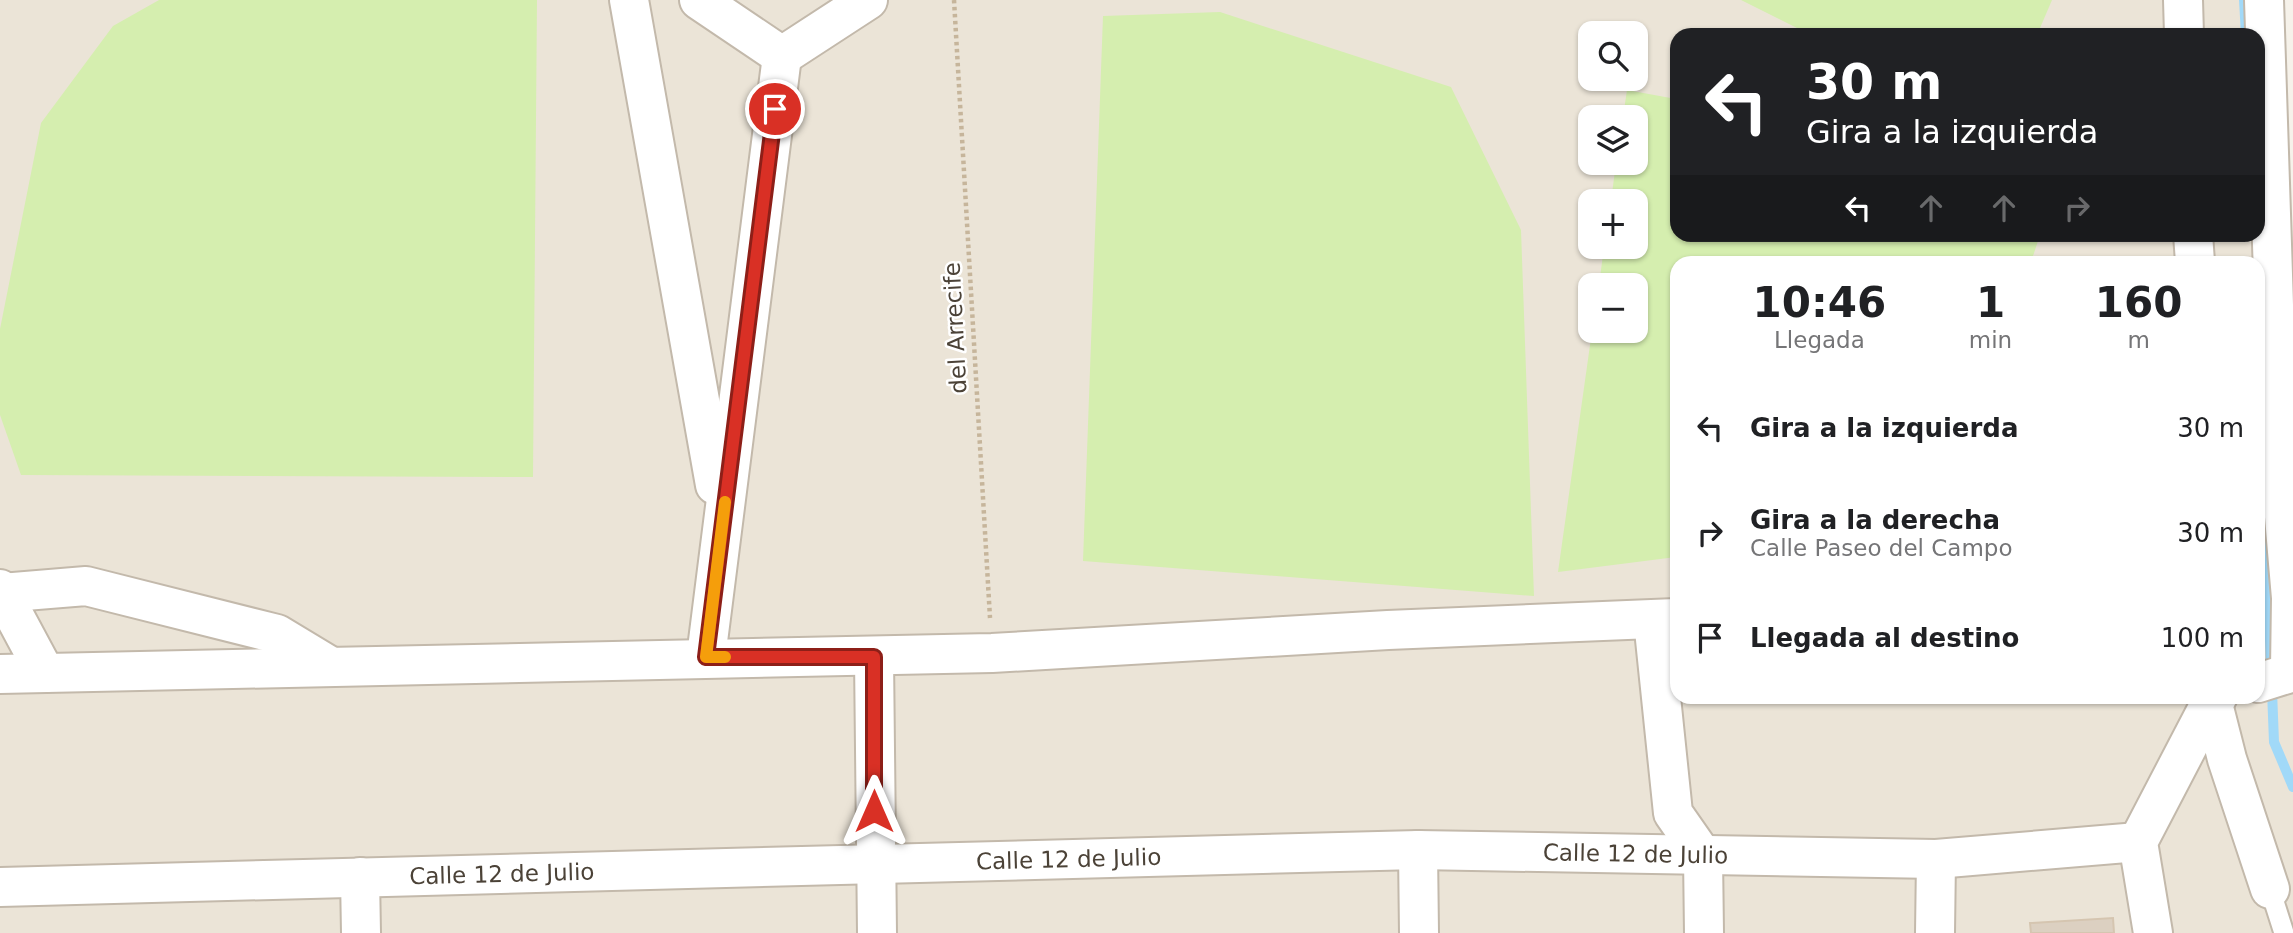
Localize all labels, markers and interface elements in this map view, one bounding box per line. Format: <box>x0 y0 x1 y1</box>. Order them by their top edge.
map controls <box>1578 21 1648 343</box>
button: search <box>1578 21 1648 91</box>
text: 30 m <box>1806 54 1942 111</box>
icon: left <box>1691 56 1782 147</box>
pin <box>745 79 805 139</box>
icon: arrive <box>756 90 794 128</box>
button: layers <box>1578 105 1648 175</box>
text: Gira a la izquierda <box>1806 113 2098 151</box>
button: + <box>1578 189 1648 259</box>
icon: left <box>1839 189 1877 227</box>
icon: ahead <box>1912 189 1950 227</box>
icon: ahead <box>1985 189 2023 227</box>
icon: right <box>2058 189 2096 227</box>
street label: del Arrecife <box>939 262 971 394</box>
button: − <box>1578 273 1648 343</box>
text: 10:46 <box>1753 278 1886 327</box>
text: 1 <box>1976 278 2005 327</box>
text: 160 <box>2095 278 2182 327</box>
text: Llegada <box>1774 327 1865 353</box>
text: min <box>1969 327 2012 353</box>
text: m <box>2127 327 2150 353</box>
icon: left <box>1691 409 1729 447</box>
text: Gira a la izquierda <box>1750 413 2018 443</box>
text: 30 m <box>2177 413 2244 443</box>
text: Gira a la derecha <box>1750 505 2000 535</box>
icon: right <box>1691 514 1729 552</box>
text: 30 m <box>2177 518 2244 548</box>
text: Calle Paseo del Campo <box>1750 535 2013 561</box>
icon: arrive <box>1691 619 1729 657</box>
text: Llegada al destino <box>1750 623 2019 653</box>
text: 100 m <box>2161 623 2244 653</box>
position arrow <box>837 774 911 848</box>
street label: Calle 12 de Julio <box>1543 839 1728 868</box>
street label: Calle 12 de Julio <box>976 844 1162 875</box>
street label: Calle 12 de Julio <box>409 858 595 889</box>

